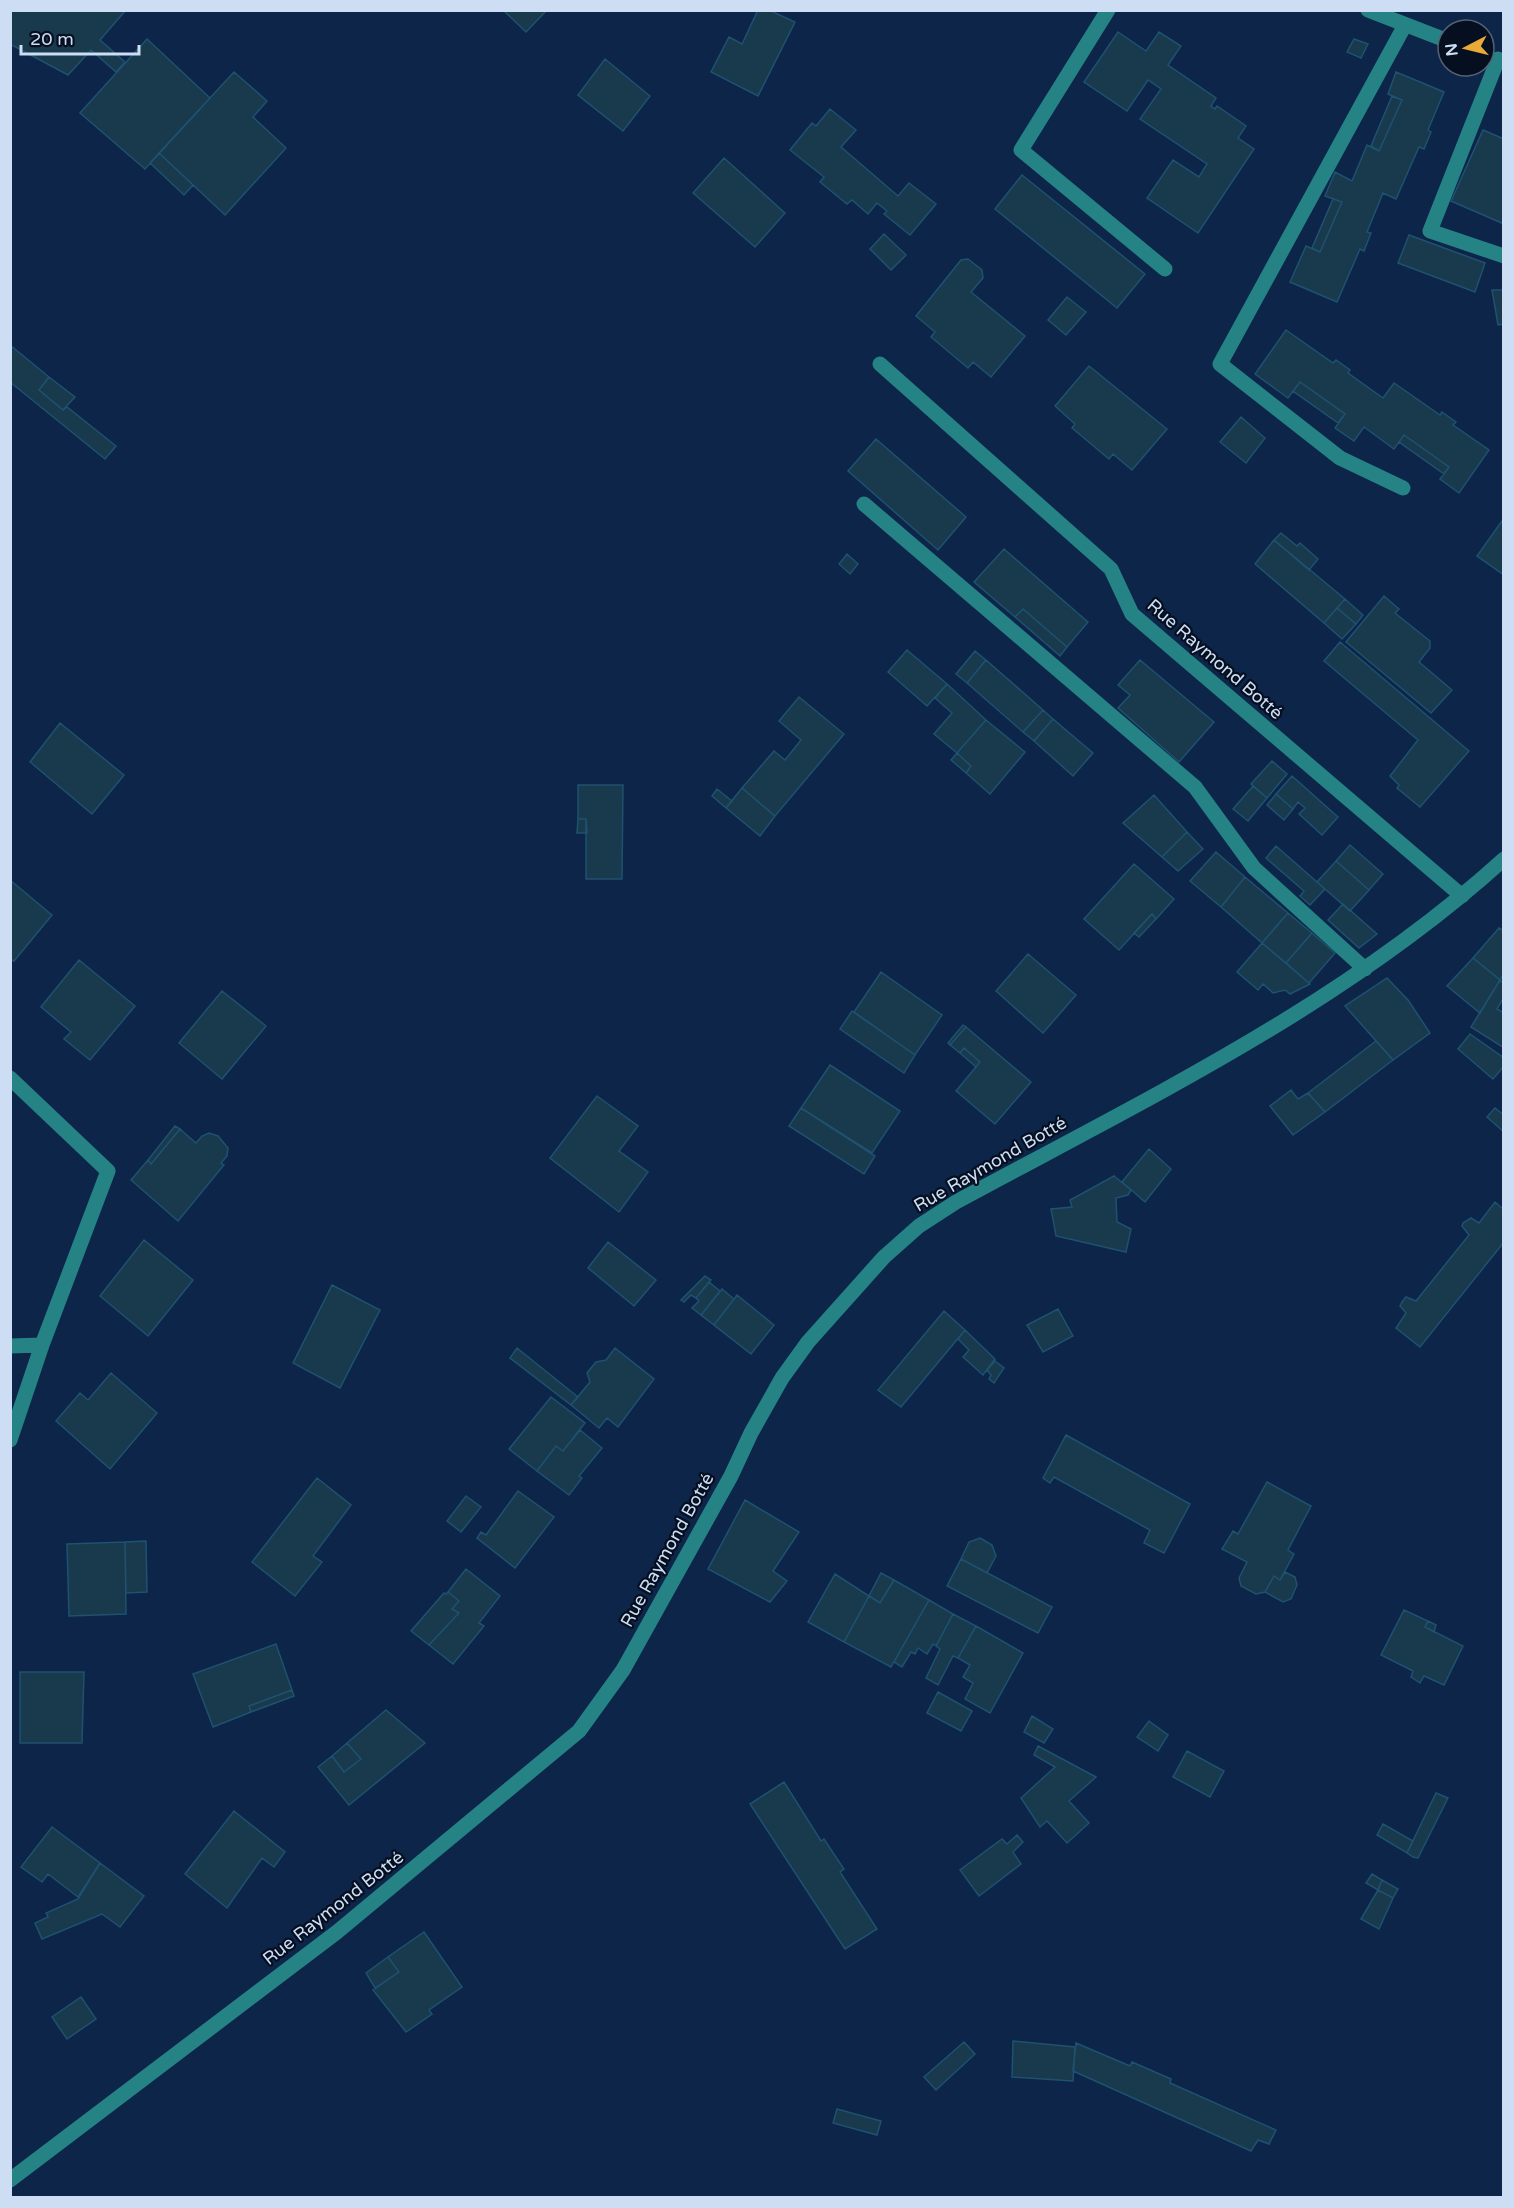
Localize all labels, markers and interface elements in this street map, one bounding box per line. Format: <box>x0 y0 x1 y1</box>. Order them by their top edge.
scale bar <box>21 18 140 56</box>
north arrow <box>1436 18 1496 78</box>
text: 20 m <box>30 28 74 50</box>
text: N <box>1441 42 1463 57</box>
street label: Rue Raymond Botté <box>1143 594 1287 724</box>
street label: Rue Raymond Botté <box>910 1111 1070 1217</box>
street label: Rue Raymond Botté <box>616 1469 718 1631</box>
street label: Rue Raymond Botté <box>258 1846 408 1970</box>

